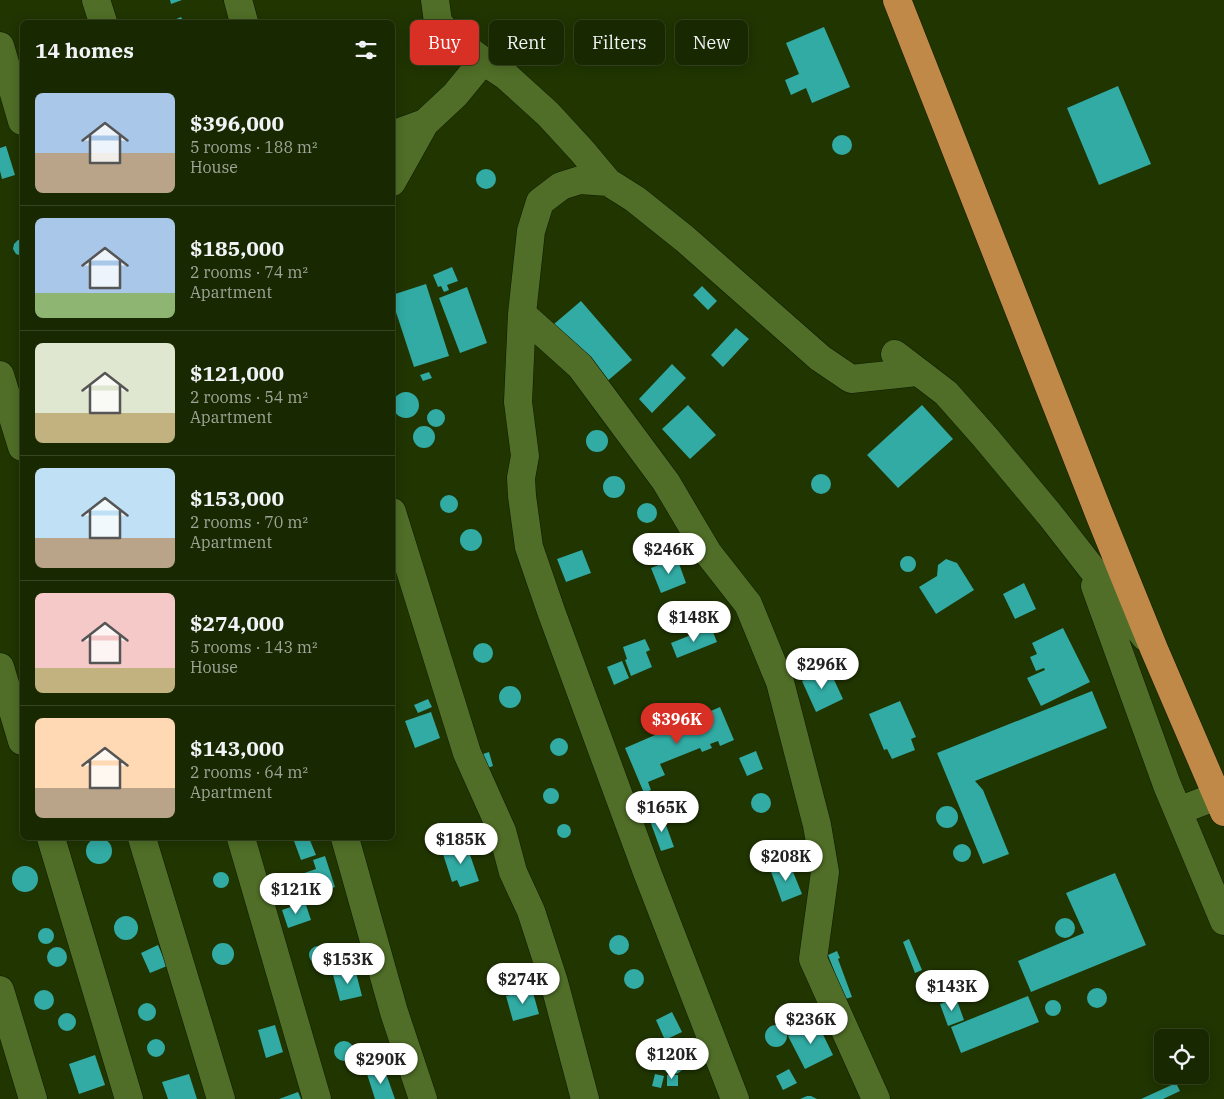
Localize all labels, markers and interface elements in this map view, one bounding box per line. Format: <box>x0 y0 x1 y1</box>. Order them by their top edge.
chip: Buy <box>410 20 479 65</box>
chip: Rent <box>489 20 564 65</box>
chip: Filters <box>574 20 665 65</box>
chip: New <box>675 20 748 65</box>
text: 14 homes <box>35 36 134 64</box>
icon: filters <box>352 36 380 64</box>
text: $396,000 <box>190 109 284 137</box>
icon: home <box>75 113 135 173</box>
text: 5 rooms · 188 m² <box>190 137 318 157</box>
text: House <box>190 157 238 177</box>
text: $185,000 <box>190 234 284 262</box>
icon: home <box>75 238 135 298</box>
text: 2 rooms · 74 m² <box>190 262 308 282</box>
text: Apartment <box>190 282 272 302</box>
text: $121,000 <box>190 359 284 387</box>
icon: home <box>75 363 135 423</box>
text: 2 rooms · 54 m² <box>190 387 308 407</box>
text: Apartment <box>190 407 272 427</box>
text: $153,000 <box>190 484 284 512</box>
icon: home <box>75 488 135 548</box>
text: 2 rooms · 70 m² <box>190 512 308 532</box>
text: Apartment <box>190 532 272 552</box>
pin: $246K <box>634 532 704 575</box>
text: $246K <box>644 539 694 559</box>
pin: $148K <box>659 600 729 643</box>
text: $148K <box>669 607 719 627</box>
text: $274,000 <box>190 609 284 637</box>
icon: home <box>75 613 135 673</box>
text: 5 rooms · 143 m² <box>190 637 318 657</box>
pin: $296K <box>787 648 857 690</box>
text: $296K <box>797 654 847 674</box>
text: House <box>190 657 238 677</box>
pin: $396K <box>642 702 712 745</box>
text: $396K <box>652 709 702 729</box>
text: $143,000 <box>190 734 284 762</box>
icon: home <box>75 738 135 798</box>
text: 2 rooms · 64 m² <box>190 762 308 782</box>
text: Apartment <box>190 782 272 802</box>
pin: $165K <box>627 790 697 833</box>
text: $165K <box>637 797 687 817</box>
pin: $185K <box>426 822 496 865</box>
text: $185K <box>436 829 486 849</box>
pin: $208K <box>751 840 821 882</box>
text: $208K <box>761 846 811 866</box>
pin: $121K <box>261 872 331 915</box>
text: $121K <box>271 879 321 899</box>
pin: $153K <box>313 942 383 985</box>
text: $153K <box>323 949 373 969</box>
pin: $274K <box>488 962 558 1005</box>
text: $274K <box>498 969 548 989</box>
pin: $143K <box>917 970 987 1012</box>
text: $143K <box>927 976 977 996</box>
pin: $236K <box>776 1002 846 1045</box>
text: $236K <box>786 1009 836 1029</box>
map controls <box>1154 1029 1209 1084</box>
button: locate <box>1154 1029 1209 1084</box>
pin: $120K <box>637 1038 707 1080</box>
pin: $290K <box>346 1042 416 1085</box>
text: $120K <box>647 1044 697 1064</box>
text: $290K <box>356 1049 406 1069</box>

